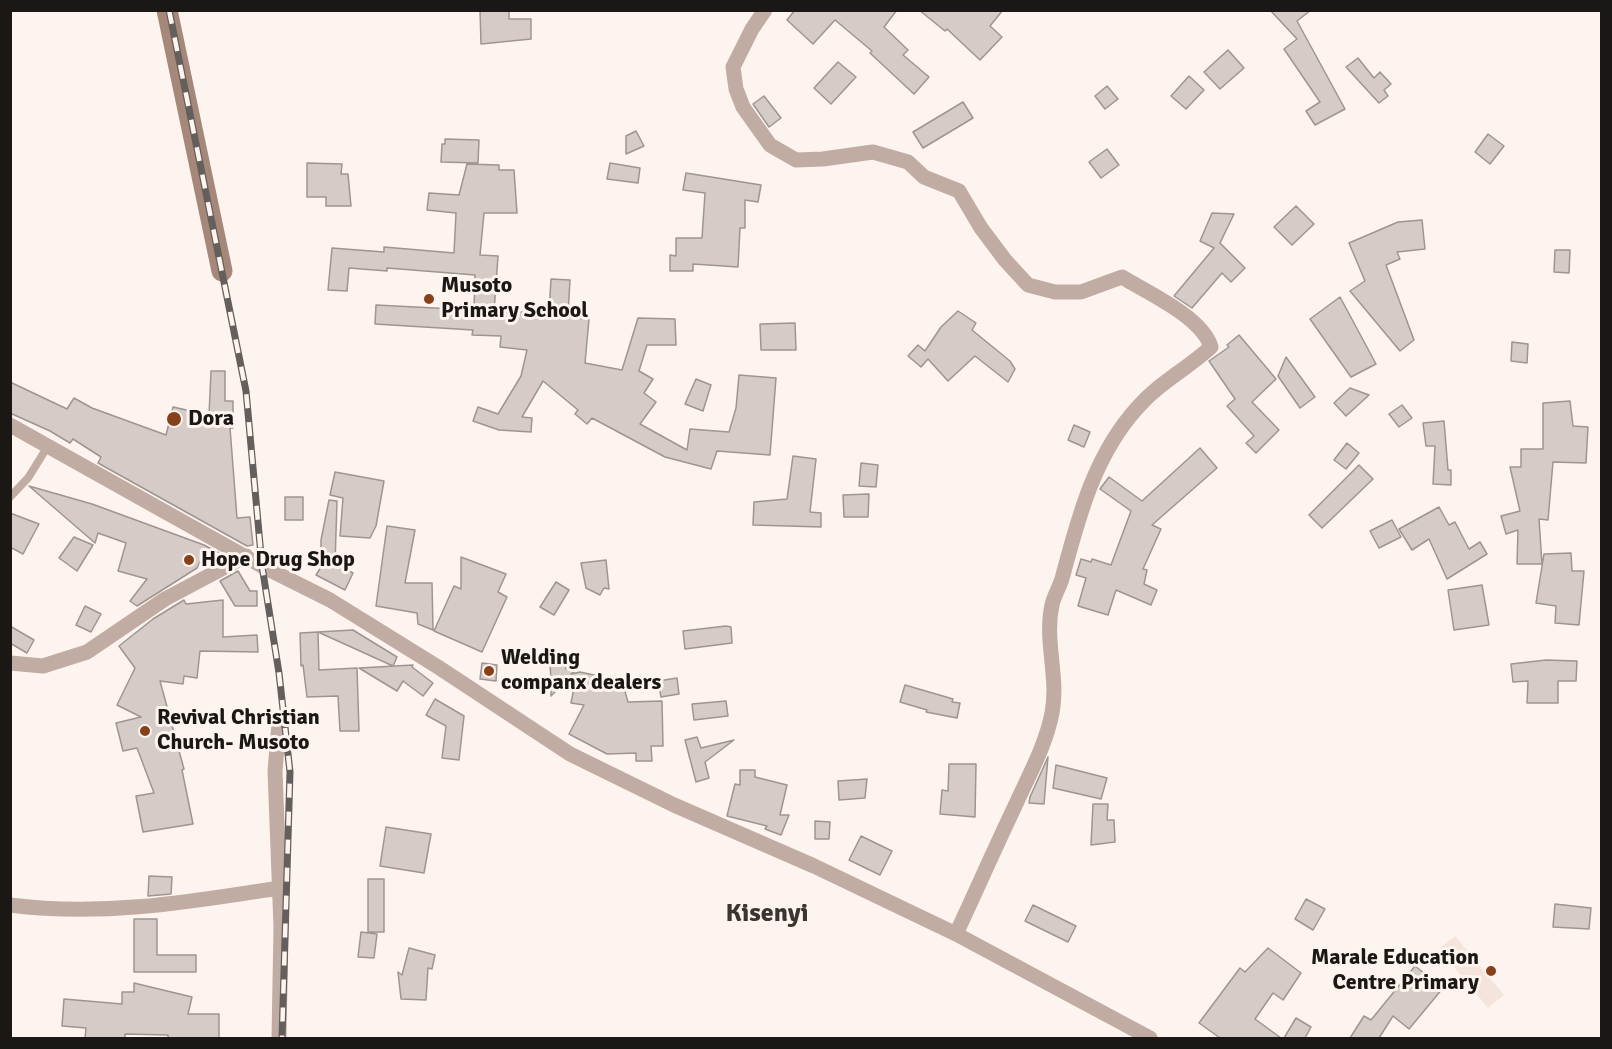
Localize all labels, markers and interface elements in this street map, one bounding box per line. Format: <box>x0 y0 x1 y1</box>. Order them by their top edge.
place label: Musoto Primary School <box>441 273 588 324</box>
marker: Musoto Primary School <box>422 292 436 306</box>
place label: Dora <box>188 406 234 432</box>
marker: Dora <box>165 410 183 428</box>
place label: Hope Drug Shop <box>201 547 355 573</box>
marker: Hope Drug Shop <box>182 553 196 567</box>
place label: Welding companx dealers <box>501 645 661 696</box>
marker: Welding companx dealers <box>482 664 496 678</box>
place label: Revival Christian Church- Musoto <box>157 705 320 756</box>
marker: Revival Christian Church- Musoto <box>138 724 152 738</box>
district label: Kisenyi <box>725 898 809 930</box>
place label: Marale Education Centre Primary <box>1311 945 1479 996</box>
marker: Marale Education Centre Primary <box>1484 964 1498 978</box>

